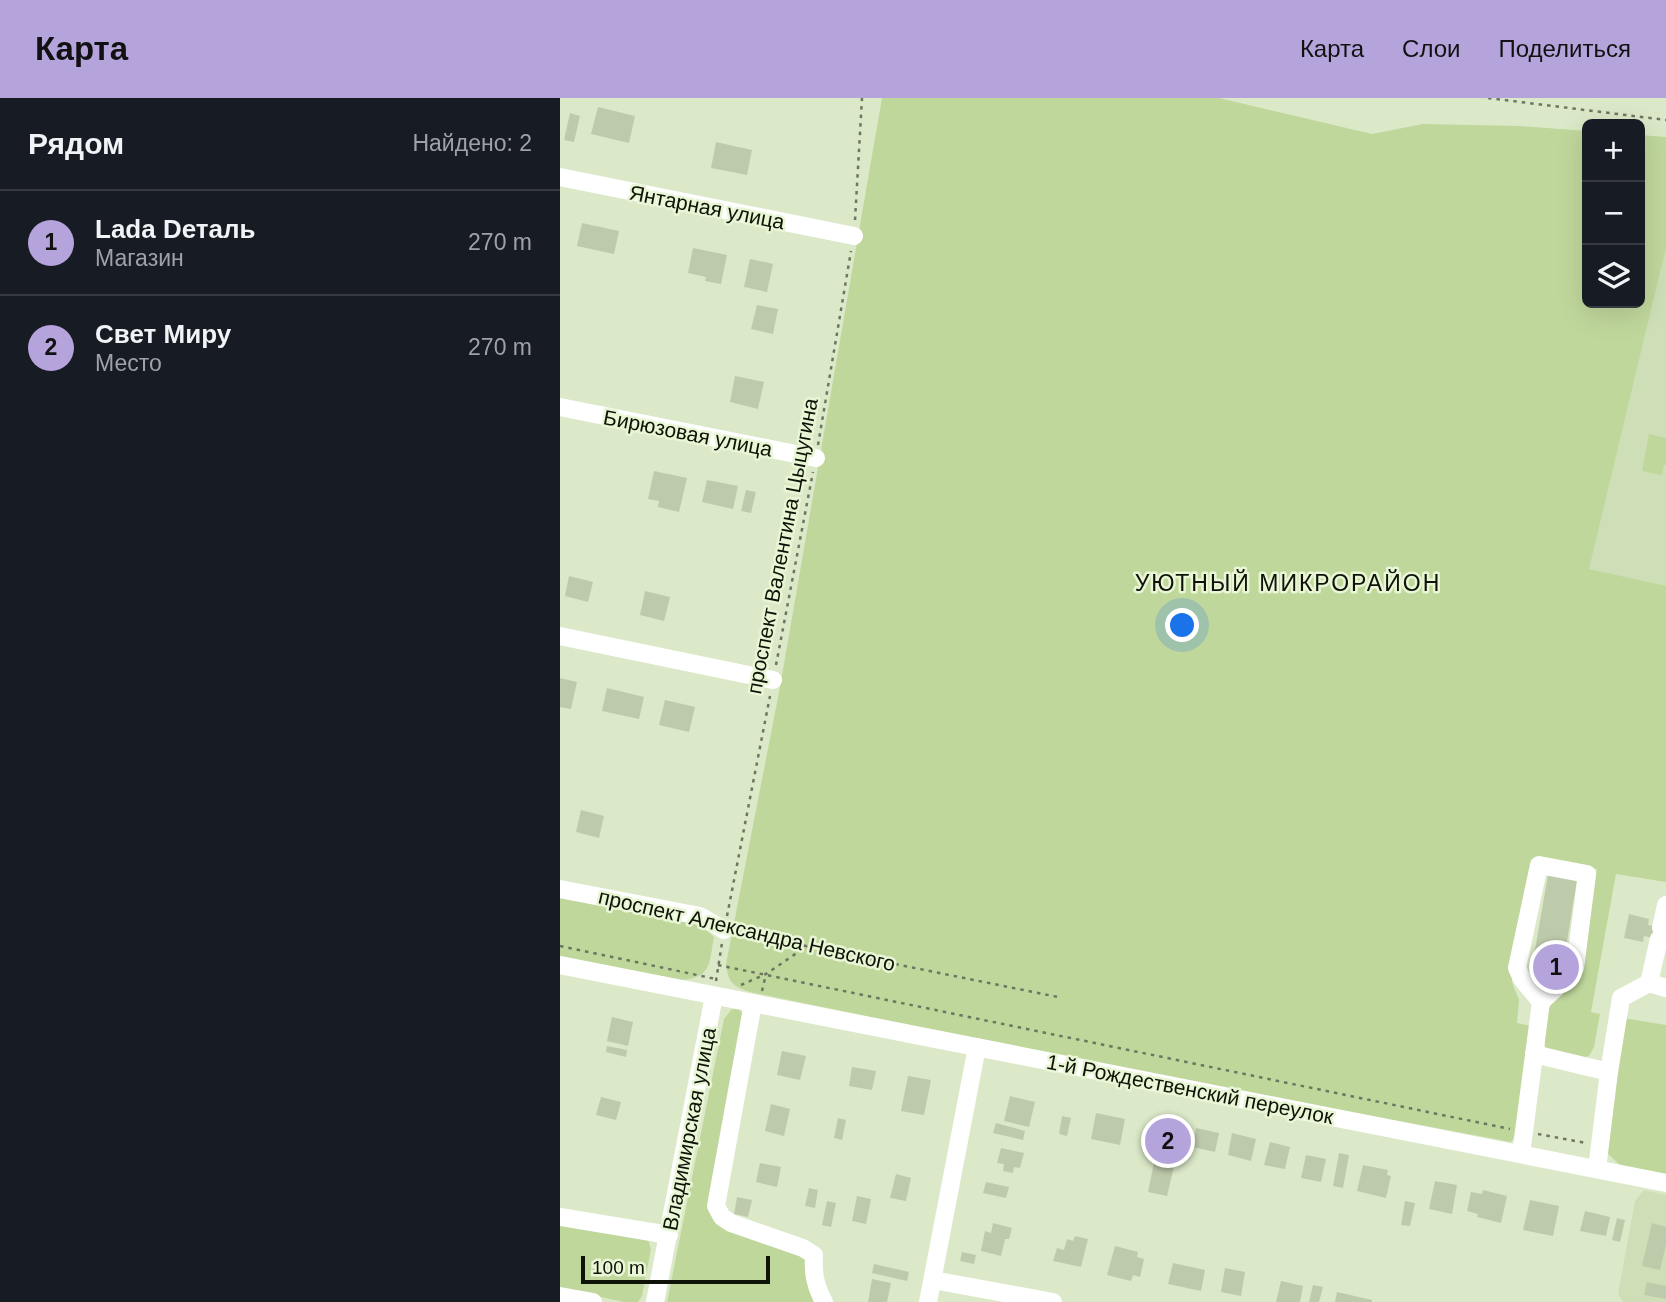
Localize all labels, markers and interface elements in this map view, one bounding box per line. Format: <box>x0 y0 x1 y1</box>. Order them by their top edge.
text: Карта <box>35 30 128 67</box>
text: Карта <box>1300 35 1364 62</box>
text: Слои <box>1402 35 1460 62</box>
text: Поделиться <box>1498 35 1631 62</box>
map controls <box>1582 119 1645 308</box>
button: + <box>1582 119 1645 182</box>
text: Рядом <box>28 127 124 160</box>
text: Найдено: 2 <box>412 130 532 156</box>
street label: Янтарная улица <box>627 181 787 233</box>
button: − <box>1582 182 1645 245</box>
text: Lada Dеталь <box>95 214 256 244</box>
text: 1 <box>45 229 57 255</box>
text: 270 m <box>468 229 532 255</box>
text: Магазин <box>95 245 184 271</box>
button: layers <box>1582 245 1645 308</box>
text: Свет Миру <box>95 319 231 349</box>
text: 2 <box>45 334 57 360</box>
text: 270 m <box>468 334 532 360</box>
text: Место <box>95 350 162 376</box>
street label: проспект Валентина Цыцугина <box>742 396 822 696</box>
street label: Бирюзовая улица <box>602 405 775 461</box>
district label: УЮТНЫЙ МИКРОРАЙОН <box>1135 569 1441 596</box>
your location <box>1165 608 1199 642</box>
street label: проспект Александра Невского <box>596 885 898 975</box>
pin: 1 <box>1533 941 1579 993</box>
street label: Владимирская улица <box>658 1025 720 1233</box>
street label: 1-й Рождественский переулок <box>1045 1050 1336 1128</box>
pin: 2 <box>1145 1115 1191 1167</box>
scale bar <box>581 1253 770 1285</box>
text: 100 m <box>592 1257 645 1278</box>

